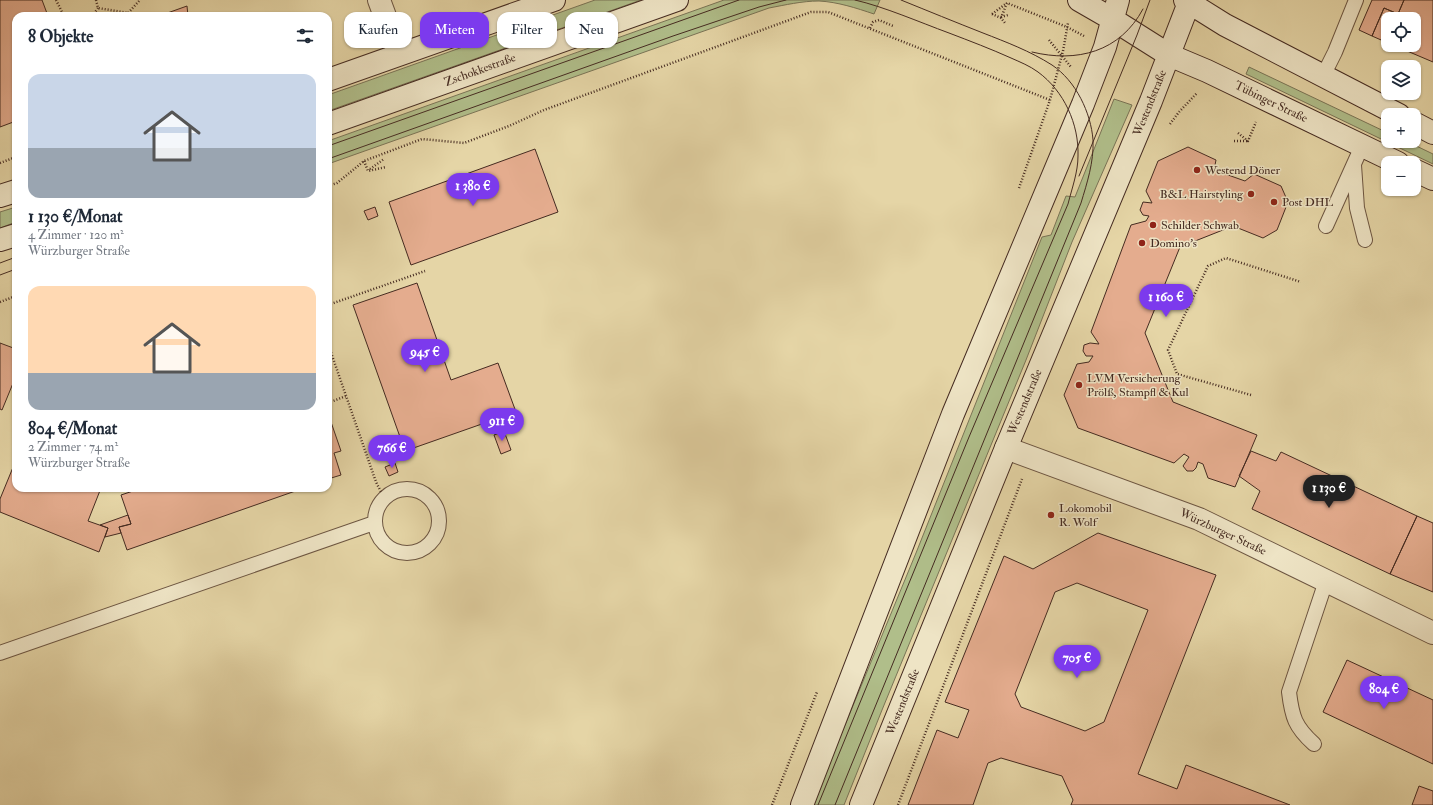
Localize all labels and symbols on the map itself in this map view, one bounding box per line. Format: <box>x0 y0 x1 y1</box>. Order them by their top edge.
street label: Zschokkestraße <box>442 50 518 90</box>
street label: Westendstraße <box>1130 68 1170 139</box>
street label: Tübinger Straße <box>1232 78 1310 126</box>
place label: Westend Döner <box>1204 163 1281 178</box>
marker: Westend Döner <box>1192 165 1202 175</box>
pin: 1 380 € <box>436 173 510 207</box>
place label: B&L Hairstyling <box>1160 187 1244 202</box>
marker: B&L Hairstyling <box>1246 189 1256 199</box>
place label: Post DHL <box>1282 195 1333 210</box>
marker: Post DHL <box>1269 197 1279 207</box>
place label: Schilder Schwab <box>1161 218 1239 233</box>
marker: Schilder Schwab <box>1148 220 1158 230</box>
place label: Domino's <box>1150 236 1197 251</box>
marker: Domino's <box>1137 238 1147 248</box>
pin: 1 160 € <box>1129 284 1203 318</box>
pin: 945 € <box>397 339 453 373</box>
street label: Westendstraße <box>1004 367 1046 438</box>
place label: LVM Versicherung Prölß, Stampfl & Kul <box>1087 371 1189 400</box>
marker: LVM Versicherung Prölß, Stampfl & Kul <box>1074 380 1084 390</box>
pin: 911 € <box>474 408 530 442</box>
pin: 766 € <box>364 435 420 469</box>
pin: 1 130 € <box>1292 475 1366 509</box>
place label: Lokomobil R. Wolf <box>1059 501 1112 530</box>
street label: Würzburger Straße <box>1176 505 1269 559</box>
marker: Lokomobil R. Wolf <box>1046 510 1056 520</box>
pin: 705 € <box>1049 645 1105 679</box>
street label: Westendstraße <box>883 667 923 738</box>
pin: 804 € <box>1356 676 1412 710</box>

